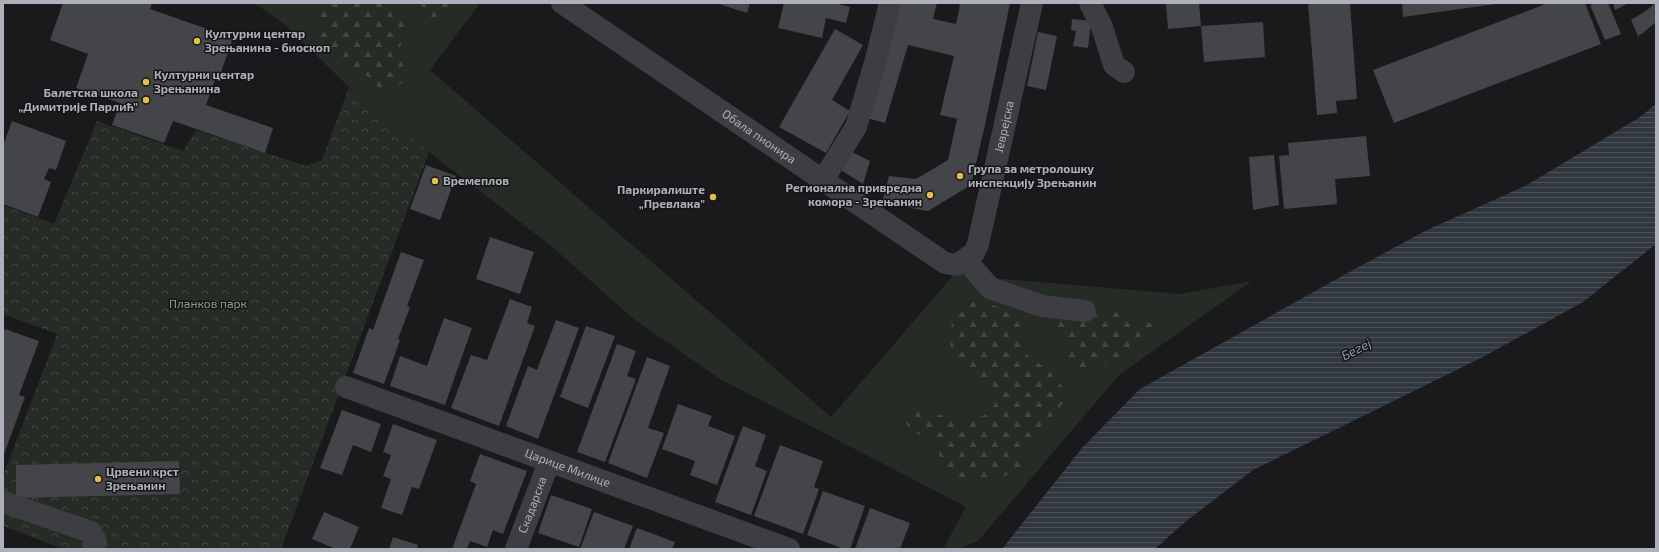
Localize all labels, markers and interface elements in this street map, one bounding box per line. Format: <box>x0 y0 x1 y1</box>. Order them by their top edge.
place label: Културни центар Зрењанина - биоскоп <box>205 26 330 54</box>
marker: Културни центар Зрењанина - биоскоп <box>192 36 202 46</box>
place label: Културни центар Зрењанина <box>154 67 254 95</box>
marker: Културни центар Зрењанина <box>141 77 151 87</box>
place label: Балетска школа „Димитрије Парлић” <box>18 85 138 114</box>
marker: Балетска школа „Димитрије Парлић” <box>141 95 151 105</box>
street label: Јеврејска <box>991 99 1016 154</box>
street label: Обала пионира <box>720 106 799 166</box>
place label: Група за метролошку инспекцију Зрењанин <box>968 161 1096 190</box>
marker: Група за метролошку инспекцију Зрењанин <box>955 171 965 181</box>
place label: Времеплов <box>443 173 509 187</box>
marker: Времеплов <box>430 176 440 186</box>
place label: Регионална привредна комора - Зрењанин <box>786 180 922 208</box>
place label: Паркиралиште „Превлака” <box>617 182 705 210</box>
marker: Регионална привредна комора - Зрењанин <box>925 190 935 200</box>
marker: Паркиралиште „Превлака” <box>708 192 718 202</box>
park label: Планков парк <box>169 296 248 310</box>
water label: Бегеј <box>1338 335 1374 363</box>
street label: Царице Милице <box>523 445 613 489</box>
place label: Црвени крст Зрењанин <box>106 464 179 492</box>
marker: Црвени крст Зрењанин <box>93 474 103 484</box>
street label: Скадарска <box>515 474 549 535</box>

